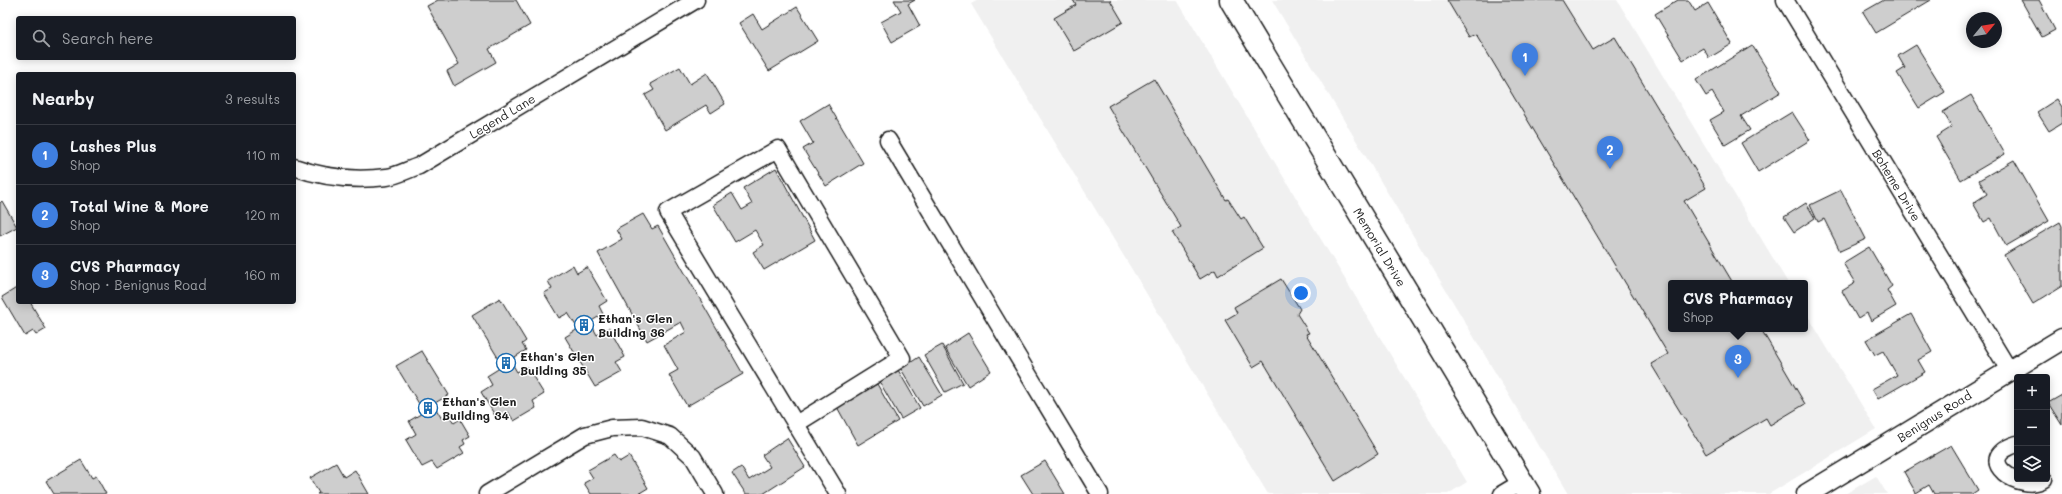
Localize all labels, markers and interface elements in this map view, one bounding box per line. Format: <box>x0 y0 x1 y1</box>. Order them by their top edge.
north arrow <box>1966 12 2002 48</box>
search box <box>16 16 296 60</box>
icon: search <box>30 27 52 49</box>
text: Search here <box>62 28 153 48</box>
pin: 1 <box>1512 43 1538 76</box>
text: Nearby <box>32 87 94 109</box>
text: 3 results <box>225 90 280 107</box>
street label: Legend Lane <box>466 90 538 142</box>
text: Lashes Plus <box>70 136 157 156</box>
pin: 2 <box>1597 136 1623 169</box>
text: 1 <box>42 146 48 163</box>
text: 110 m <box>246 146 280 163</box>
street label: Boheme Drive <box>1869 146 1925 224</box>
text: Shop <box>70 156 100 173</box>
text: Total Wine & More <box>70 196 209 216</box>
street label: Memorial Drive <box>1350 205 1410 289</box>
text: 2 <box>41 206 49 223</box>
text: 120 m <box>244 206 280 223</box>
text: Shop <box>70 216 100 233</box>
text: CVS Pharmacy <box>70 256 180 276</box>
text: 3 <box>41 266 49 283</box>
text: 160 m <box>244 266 280 283</box>
text: Shop · Benignus Road <box>70 276 206 293</box>
popup <box>1668 280 1808 332</box>
your location <box>1291 283 1311 303</box>
text: CVS Pharmacy <box>1683 288 1793 308</box>
text: Shop <box>1683 308 1713 325</box>
place label: Ethan's Glen Building 36 <box>598 310 672 340</box>
building icon: Ethan's Glen Building 36 <box>573 314 595 336</box>
pin: 3 <box>1725 345 1751 378</box>
place label: Ethan's Glen Building 35 <box>520 348 594 378</box>
building icon: Ethan's Glen Building 35 <box>495 352 517 374</box>
map controls <box>2014 374 2050 482</box>
button: + <box>2014 374 2050 410</box>
street label: Benignus Road <box>1894 387 1975 445</box>
place label: Ethan's Glen Building 34 <box>442 393 516 423</box>
building icon: Ethan's Glen Building 34 <box>417 397 439 419</box>
button: − <box>2014 410 2050 446</box>
button: layers <box>2014 446 2050 482</box>

